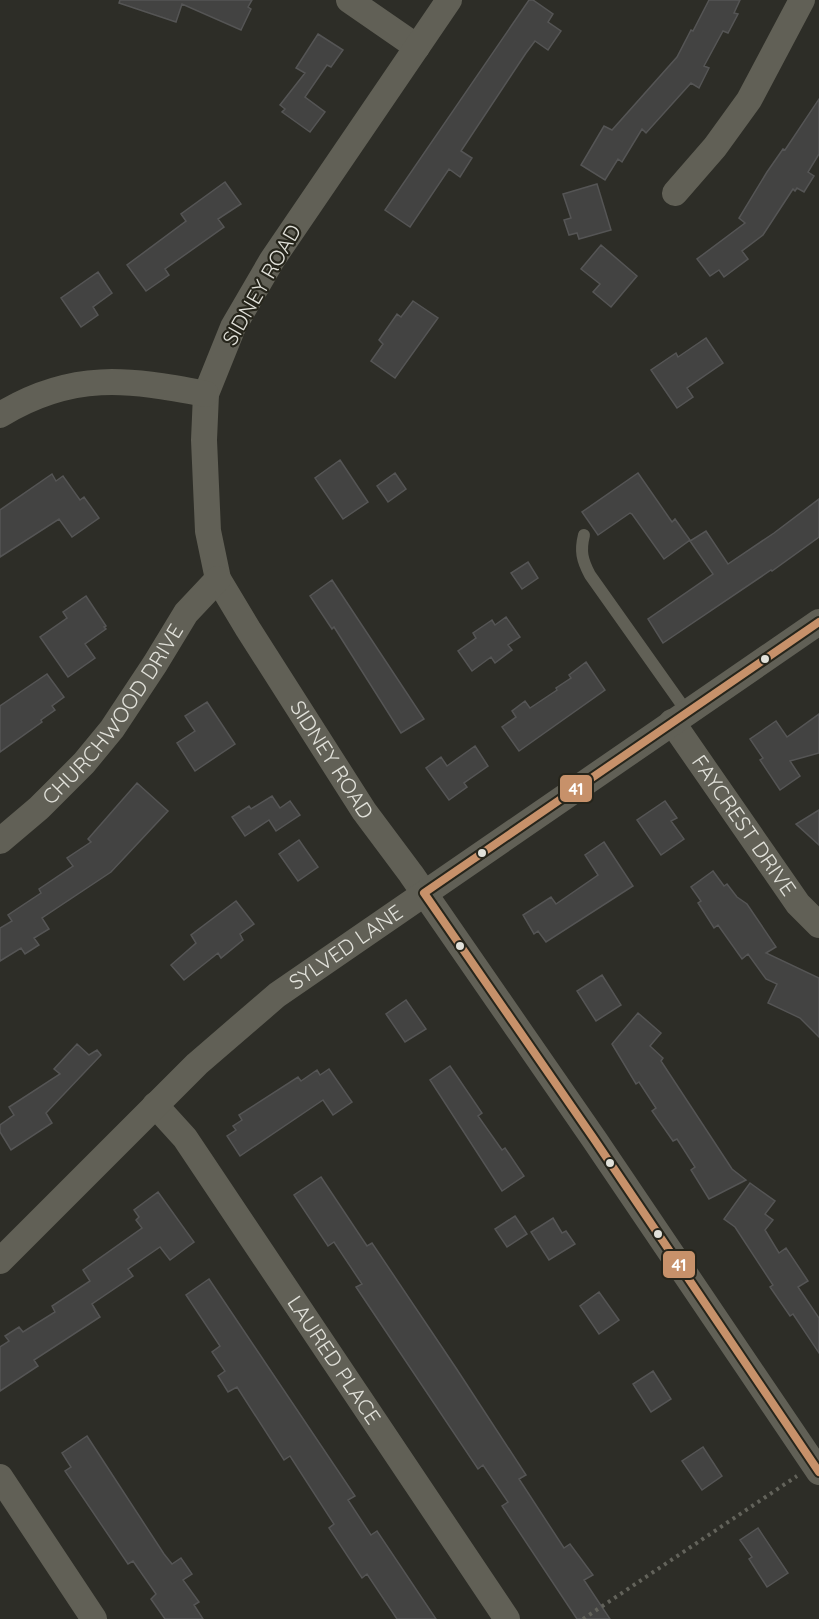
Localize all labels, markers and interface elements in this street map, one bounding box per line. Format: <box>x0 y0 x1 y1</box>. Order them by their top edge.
street label: SIDNEY ROAD <box>216 219 306 350</box>
street label: CHURCHWOOD DRIVE <box>36 619 188 810</box>
unlabelled marker <box>759 653 771 665</box>
street label: SIDNEY ROAD <box>285 695 380 823</box>
street label: FAYCREST DRIVE <box>687 750 802 900</box>
line badge: 41 <box>559 774 593 803</box>
text: 41 <box>568 779 584 799</box>
unlabelled marker <box>476 847 488 859</box>
street label: SYLVED LANE <box>284 899 407 995</box>
unlabelled marker <box>454 940 466 952</box>
unlabelled marker <box>604 1157 616 1169</box>
unlabelled marker <box>652 1228 664 1240</box>
line badge: 41 <box>662 1250 696 1279</box>
text: 41 <box>671 1255 687 1275</box>
street label: LAURED PLACE <box>282 1290 387 1429</box>

